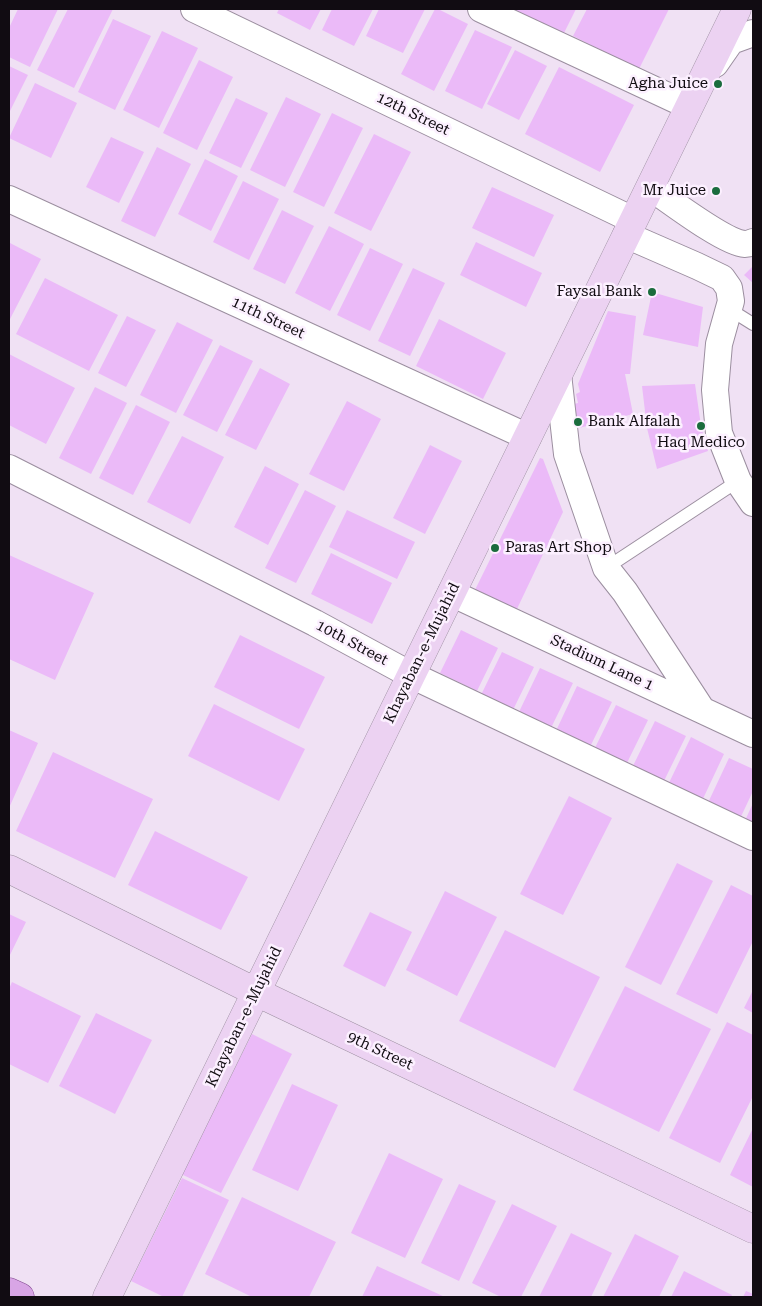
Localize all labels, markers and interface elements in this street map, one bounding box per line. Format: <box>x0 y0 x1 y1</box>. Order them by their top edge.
place label: Agha Juice <box>628 75 708 93</box>
marker: Agha Juice <box>712 78 724 90</box>
street label: 12th Street <box>374 89 452 139</box>
place label: Mr Juice <box>643 182 706 200</box>
marker: Mr Juice <box>710 185 722 197</box>
place label: Faysal Bank <box>557 283 642 301</box>
marker: Faysal Bank <box>646 286 658 298</box>
street label: 11th Street <box>228 293 308 343</box>
place label: Bank Alfalah <box>588 413 680 431</box>
marker: Bank Alfalah <box>572 416 584 428</box>
marker: Haq Medico <box>695 420 707 432</box>
place label: Haq Medico <box>657 434 745 452</box>
place label: Paras Art Shop <box>505 539 612 557</box>
marker: Paras Art Shop <box>489 542 501 554</box>
street label: Khayaban-e-Mujahid <box>380 580 464 726</box>
street label: 10th Street <box>313 617 391 669</box>
street label: Stadium Lane 1 <box>548 631 656 695</box>
street label: Khayaban-e-Mujahid <box>202 944 286 1090</box>
street label: 9th Street <box>344 1028 416 1074</box>

